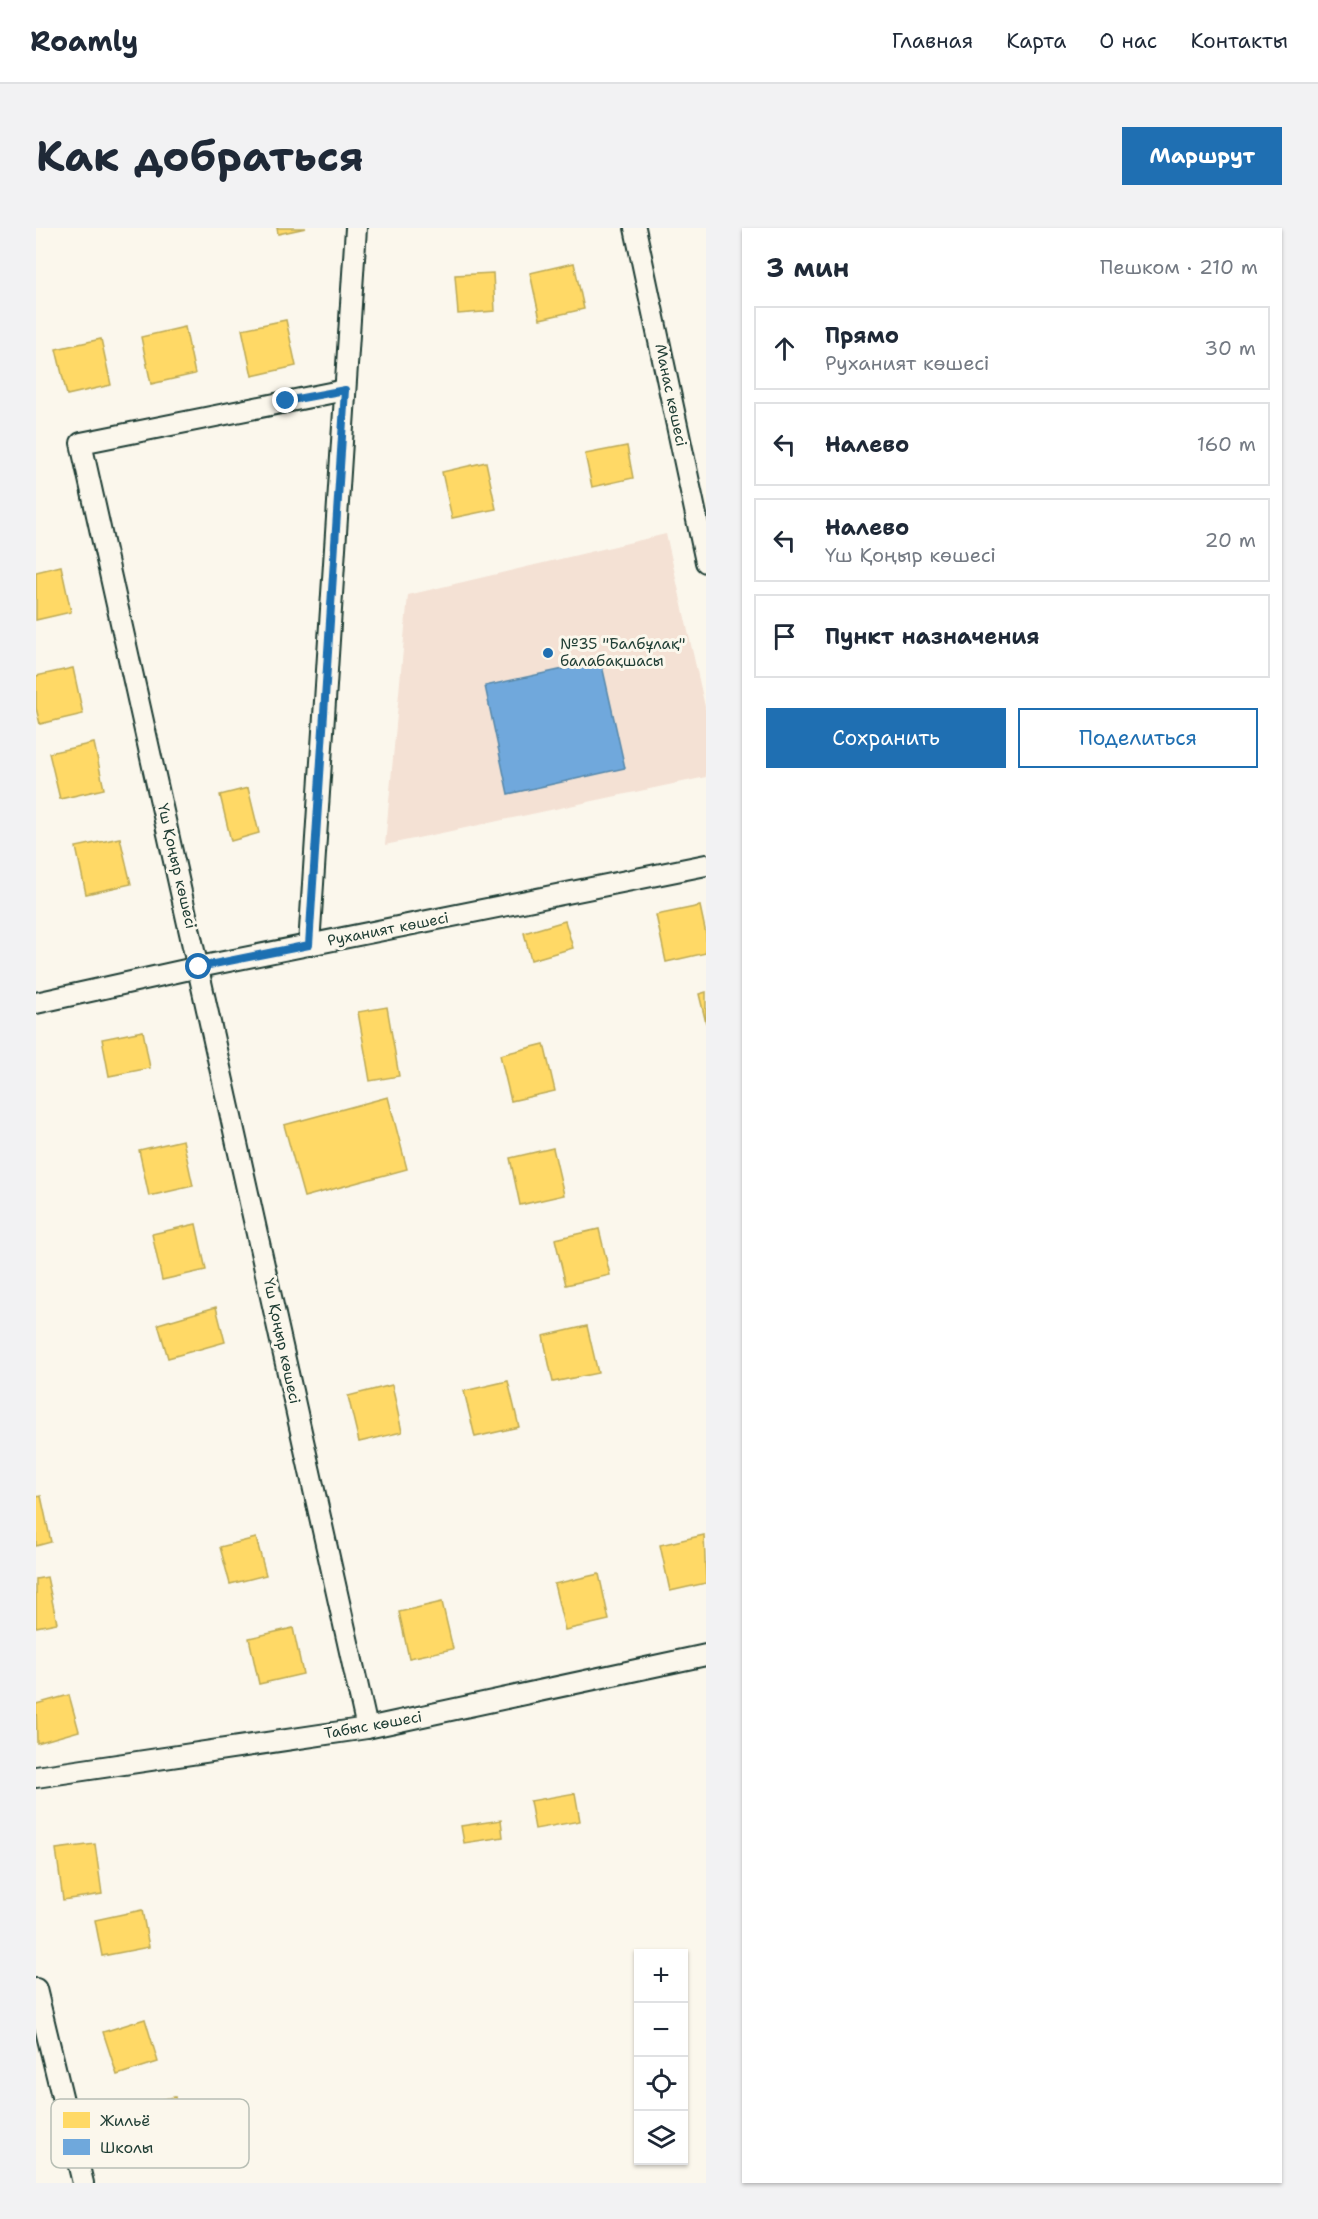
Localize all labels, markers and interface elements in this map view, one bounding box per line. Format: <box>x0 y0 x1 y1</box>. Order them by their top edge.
text: Roamly <box>30 22 138 60</box>
text: Главная <box>892 27 973 55</box>
text: Карта <box>1006 27 1066 55</box>
text: О нас <box>1099 27 1157 55</box>
text: Контакты <box>1190 27 1288 55</box>
button: Маршрут <box>1122 127 1282 185</box>
text: Как добраться <box>36 128 364 184</box>
text: 3 мин <box>766 250 849 285</box>
text: Пешком · 210 m <box>1100 254 1258 280</box>
text: Прямо <box>825 321 899 350</box>
icon: ahead <box>768 332 801 365</box>
text: 30 m <box>1204 335 1256 361</box>
street label: Манас көшесі <box>650 342 692 448</box>
text: Руханият көшесі <box>825 350 990 376</box>
route end <box>272 387 298 413</box>
icon: left <box>768 428 801 461</box>
text: Налево <box>825 430 909 459</box>
text: 160 m <box>1197 431 1256 457</box>
text: Налево <box>825 513 909 542</box>
icon: left <box>768 524 801 557</box>
text: 20 m <box>1205 527 1256 553</box>
text: Үш Қоңыр көшесі <box>825 542 996 568</box>
icon: arrive <box>768 620 801 653</box>
text: Пункт назначения <box>825 622 1039 651</box>
place label: №35 "Балбұлақ" балабақшасы <box>560 634 686 671</box>
marker: №35 "Балбұлақ" балабақшасы <box>541 646 555 660</box>
button: Сохранить <box>766 708 1006 768</box>
button: Поделиться <box>1018 708 1258 768</box>
street label: Үш Қоңыр көшесі <box>153 801 201 931</box>
street label: Руханият көшесі <box>326 907 450 951</box>
route start <box>185 953 211 979</box>
street label: Үш Қоңыр көшесі <box>259 1276 305 1406</box>
street label: Табыс көшесі <box>322 1707 424 1743</box>
map controls <box>634 1949 688 2165</box>
button: + <box>634 1949 688 2003</box>
button: − <box>634 2003 688 2057</box>
button: locate <box>634 2057 688 2111</box>
legend <box>51 2099 249 2168</box>
text: Жильё <box>100 2110 150 2131</box>
button: layers <box>634 2111 688 2165</box>
text: Школы <box>100 2137 154 2158</box>

